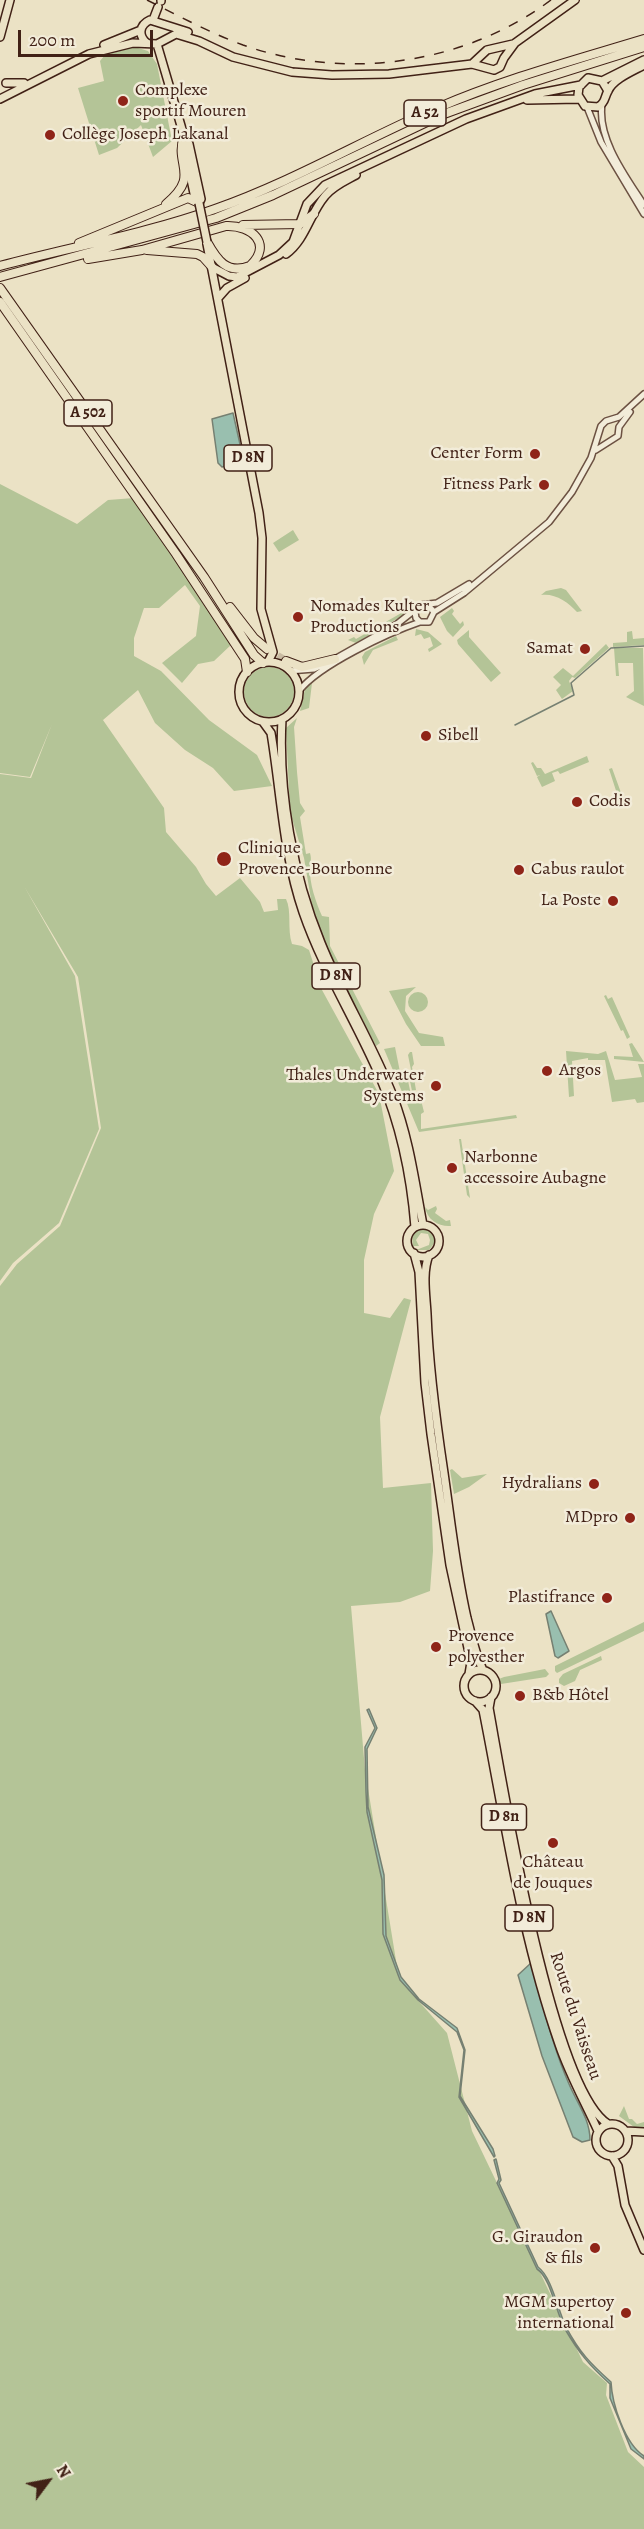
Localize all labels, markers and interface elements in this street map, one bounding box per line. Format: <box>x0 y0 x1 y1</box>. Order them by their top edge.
scale bar <box>21 18 156 56</box>
text: 200 m <box>29 28 75 52</box>
place label: Complexe sportif Mouren <box>135 80 246 122</box>
marker: Complexe sportif Mouren <box>116 94 130 108</box>
road number: A 52 <box>404 100 446 126</box>
place label: Collège Joseph Lakanal <box>62 124 228 146</box>
marker: Collège Joseph Lakanal <box>43 128 57 142</box>
road number: A 502 <box>64 400 112 426</box>
place label: Center Form <box>430 443 523 465</box>
road number: D 8N <box>224 445 272 471</box>
marker: Center Form <box>528 447 542 461</box>
place label: Fitness Park <box>442 474 532 496</box>
marker: Fitness Park <box>537 478 551 492</box>
place label: Nomades Kulter Productions <box>310 596 429 638</box>
marker: Nomades Kulter Productions <box>291 610 305 624</box>
place label: Samat <box>526 638 573 660</box>
marker: Samat <box>578 642 592 656</box>
place label: Sibell <box>438 725 478 747</box>
marker: Sibell <box>419 729 433 743</box>
place label: Codis <box>589 791 631 813</box>
marker: Codis <box>570 795 584 809</box>
place label: Clinique Provence-Bourbonne <box>238 838 393 880</box>
marker: Clinique Provence-Bourbonne <box>215 850 233 868</box>
place label: Cabus raulot <box>531 859 624 881</box>
marker: Cabus raulot <box>512 863 526 877</box>
place label: La Poste <box>541 890 601 912</box>
marker: La Poste <box>606 894 620 908</box>
road number: D 8N <box>312 963 360 989</box>
place label: Argos <box>559 1060 601 1082</box>
marker: Argos <box>540 1064 554 1078</box>
place label: Thales Underwater Systems <box>286 1065 424 1108</box>
marker: Thales Underwater Systems <box>429 1079 443 1093</box>
place label: Narbonne accessoire Aubagne <box>464 1147 606 1190</box>
marker: Narbonne accessoire Aubagne <box>445 1161 459 1175</box>
place label: Hydralians <box>502 1473 582 1495</box>
marker: Hydralians <box>587 1477 601 1491</box>
place label: MDpro <box>565 1507 618 1529</box>
marker: MDpro <box>623 1511 637 1525</box>
place label: Plastifrance <box>508 1587 595 1609</box>
marker: Plastifrance <box>600 1591 614 1605</box>
place label: Provence polyesther <box>448 1626 524 1668</box>
marker: Provence polyesther <box>429 1640 443 1654</box>
place label: B&b Hôtel <box>532 1685 609 1707</box>
marker: B&b Hôtel <box>513 1689 527 1703</box>
road number: D 8n <box>482 1804 526 1830</box>
marker: Château de Jouques <box>546 1836 560 1850</box>
place label: Château de Jouques <box>513 1852 593 1894</box>
road number: D 8N <box>505 1905 553 1931</box>
street label: Route du Vaisseau <box>544 1949 606 2083</box>
place label: G. Giraudon & fils <box>492 2227 583 2270</box>
marker: G. Giraudon & fils <box>588 2241 602 2255</box>
place label: MGM supertoy international <box>504 2292 614 2334</box>
marker: MGM supertoy international <box>619 2306 633 2320</box>
north arrow <box>18 2451 78 2511</box>
text: N <box>51 2461 76 2482</box>

